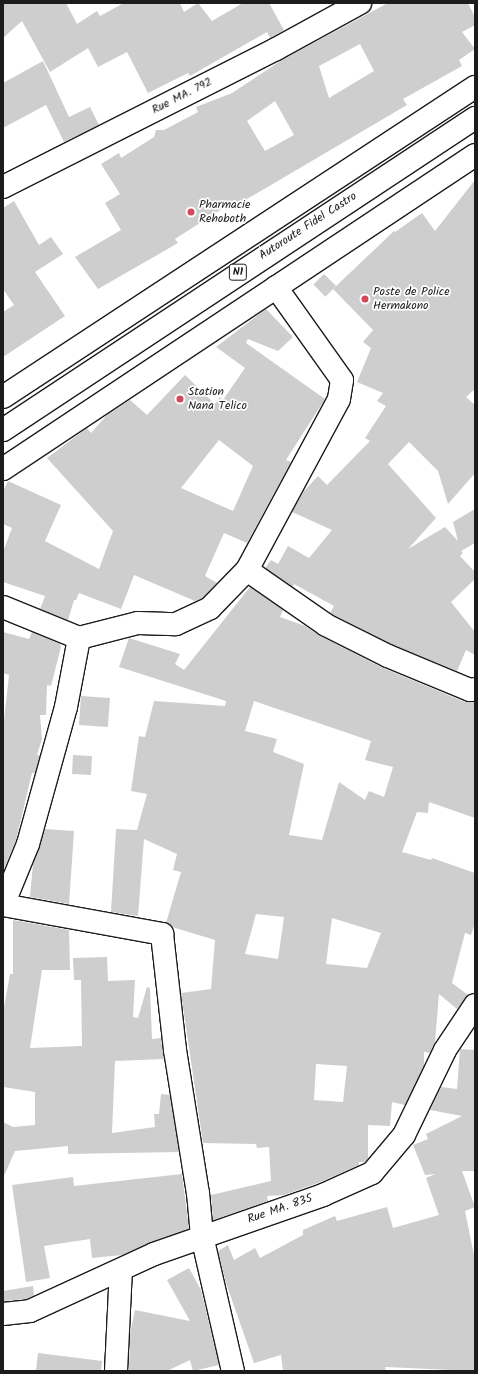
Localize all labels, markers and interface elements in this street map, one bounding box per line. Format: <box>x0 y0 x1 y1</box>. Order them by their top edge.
street label: Rue MA. 792 <box>149 75 215 117</box>
street label: Autoroute Fidel Castro <box>257 189 359 263</box>
place label: Pharmacie Rehoboth <box>199 198 250 226</box>
marker: Pharmacie Rehoboth <box>186 207 196 217</box>
road number: N1 <box>228 263 248 281</box>
place label: Poste de Police Hermakono <box>373 285 450 313</box>
marker: Poste de Police Hermakono <box>360 294 370 304</box>
place label: Station Nana Telico <box>188 385 247 413</box>
marker: Station Nana Telico <box>175 394 185 404</box>
street label: Rue MA. 835 <box>246 1191 314 1227</box>

